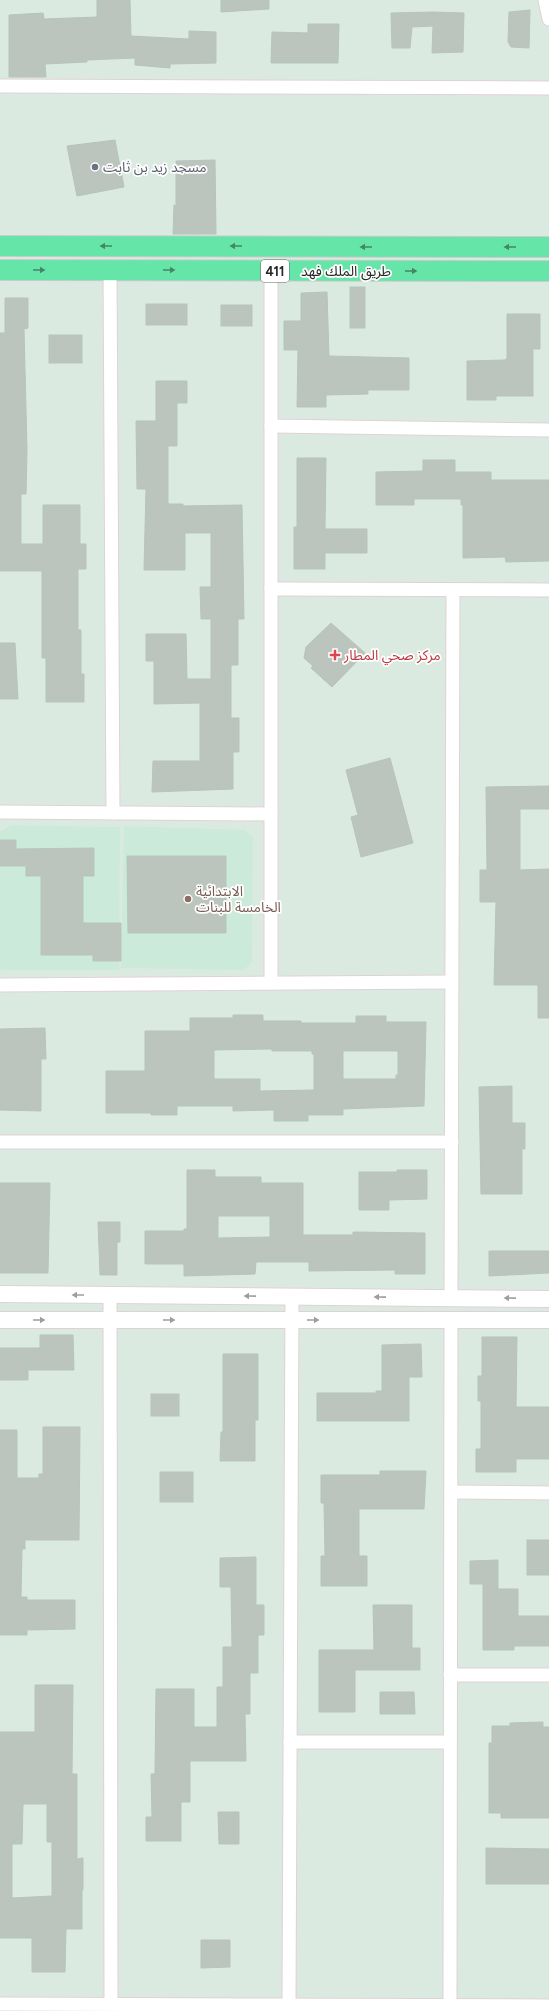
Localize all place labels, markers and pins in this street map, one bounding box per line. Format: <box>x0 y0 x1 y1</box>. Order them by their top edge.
place label: مسجد زيد بن ثابت <box>103 159 207 176</box>
marker: مسجد زيد بن ثابت <box>90 162 100 172</box>
place label: مركز صحي المطار <box>343 647 441 666</box>
marker: مركز صحي المطار <box>329 649 341 661</box>
place label: الابتدائية الخامسة للبنات <box>196 883 281 916</box>
marker: الابتدائية الخامسة للبنات <box>183 894 193 904</box>

